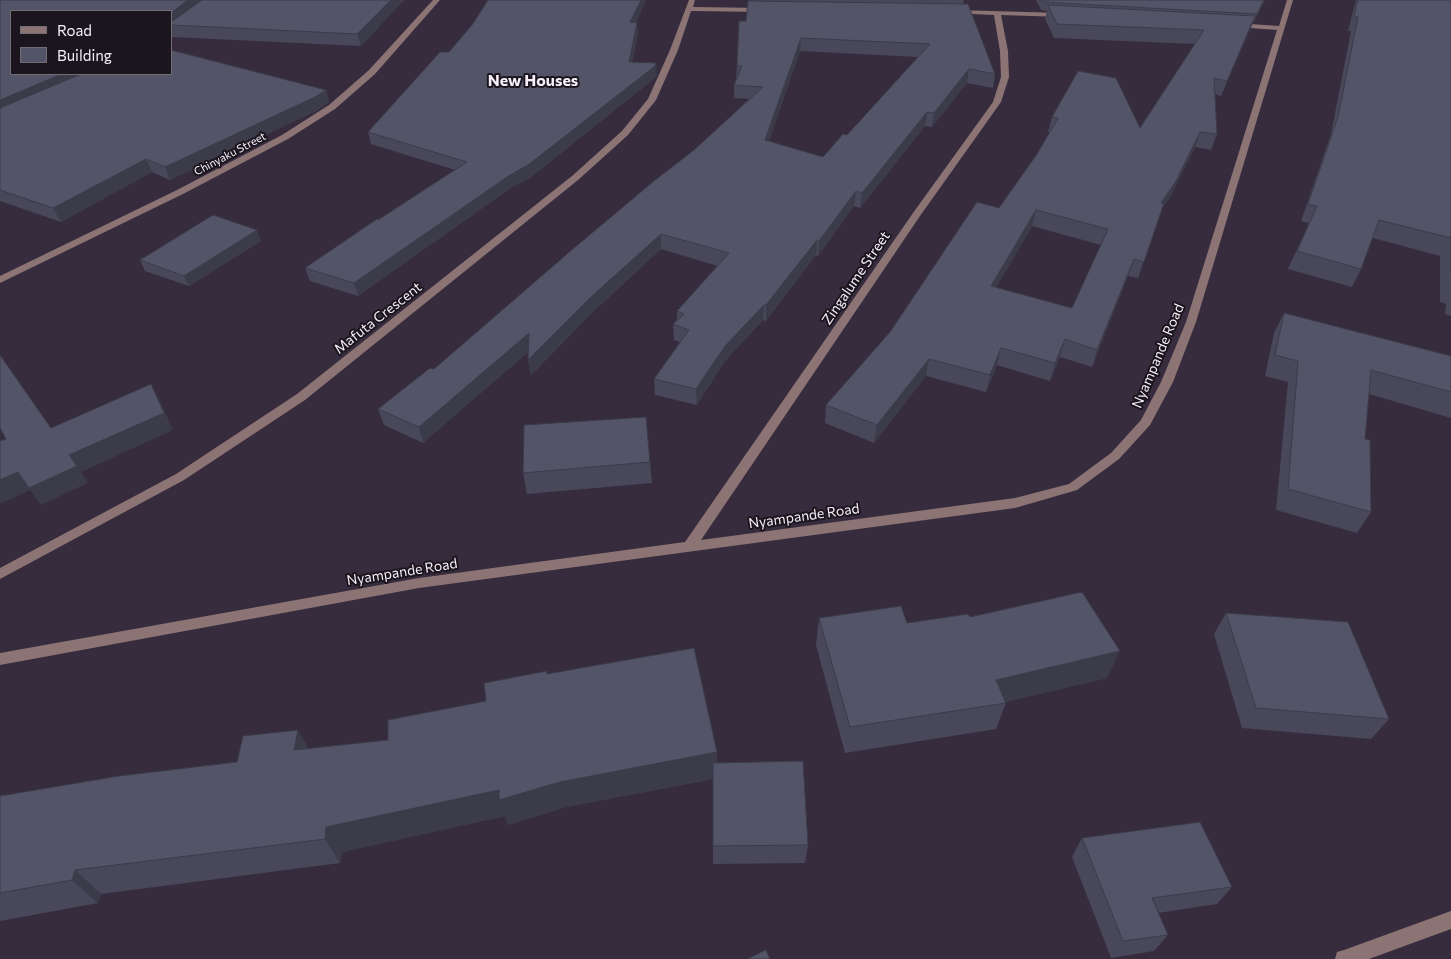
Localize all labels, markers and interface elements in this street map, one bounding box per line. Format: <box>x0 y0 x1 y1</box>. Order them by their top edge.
legend <box>10 10 172 75</box>
text: Road <box>57 21 92 39</box>
text: Building <box>57 46 112 64</box>
district label: New Houses <box>488 71 578 91</box>
street label: Chinyaku Street <box>192 130 268 178</box>
street label: Zingalume Street <box>819 228 893 328</box>
street label: Mafuta Crescent <box>331 279 425 357</box>
street label: Nyampande Road <box>1128 301 1188 411</box>
street label: Nyampande Road <box>748 500 860 532</box>
street label: Nyampande Road <box>346 555 458 589</box>

